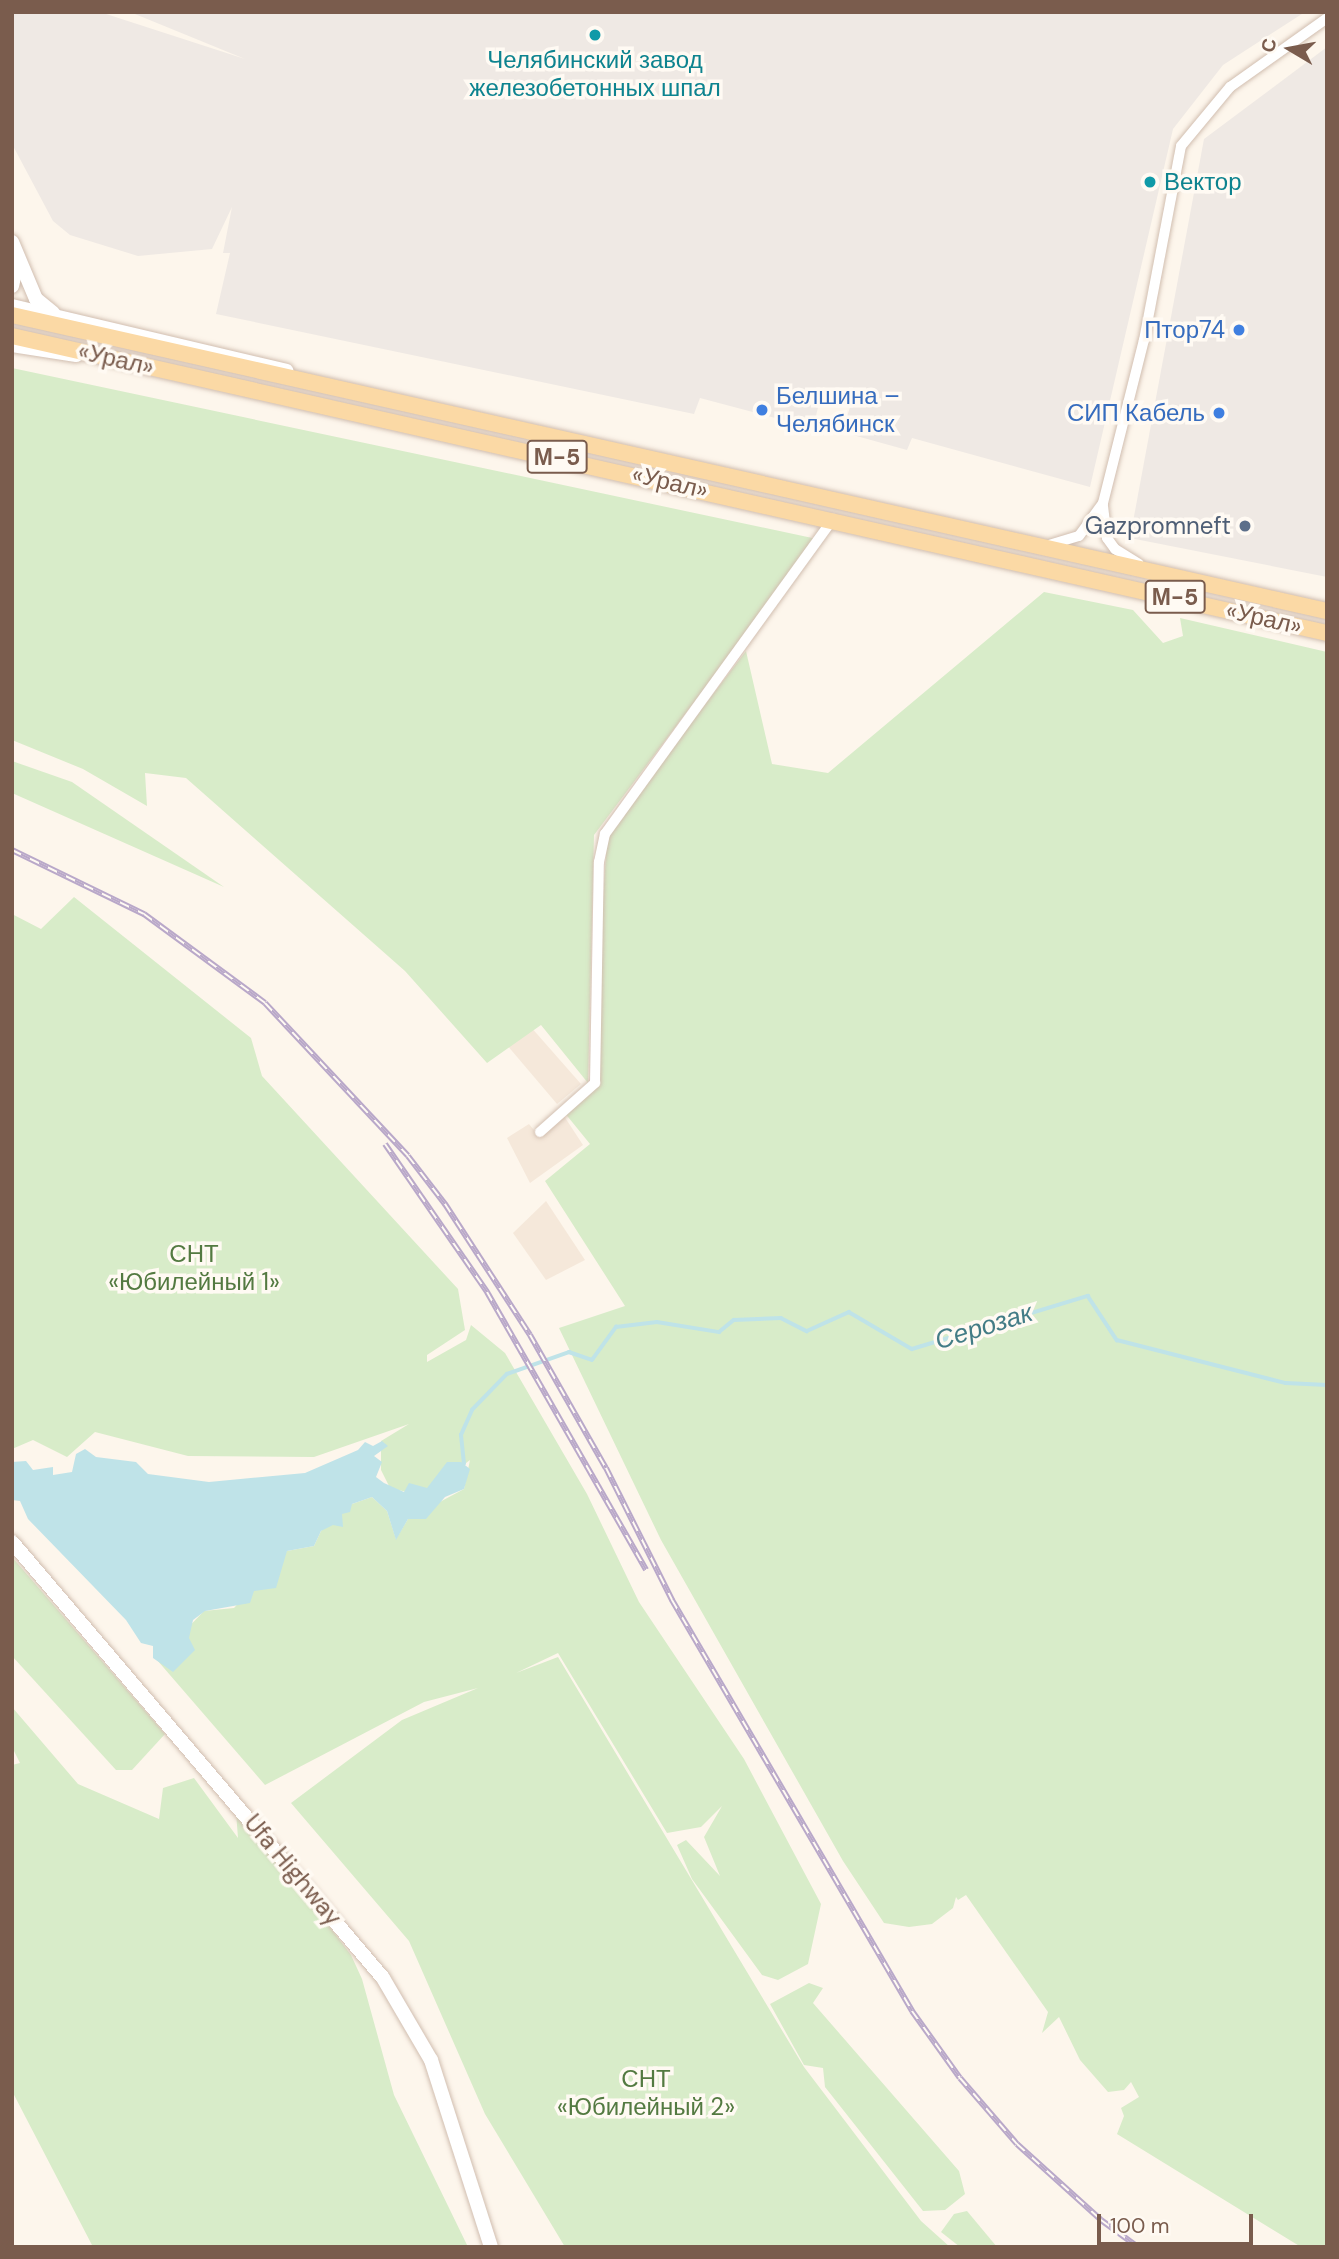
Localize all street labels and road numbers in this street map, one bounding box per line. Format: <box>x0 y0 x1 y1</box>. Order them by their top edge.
street label: «Урал» <box>75 336 157 382</box>
road number: М-5 <box>526 438 588 477</box>
street label: «Урал» <box>629 459 711 505</box>
road number: М-5 <box>1144 578 1206 617</box>
street label: «Урал» <box>1223 595 1305 641</box>
street label: Ufa Highway <box>238 1809 348 1931</box>

